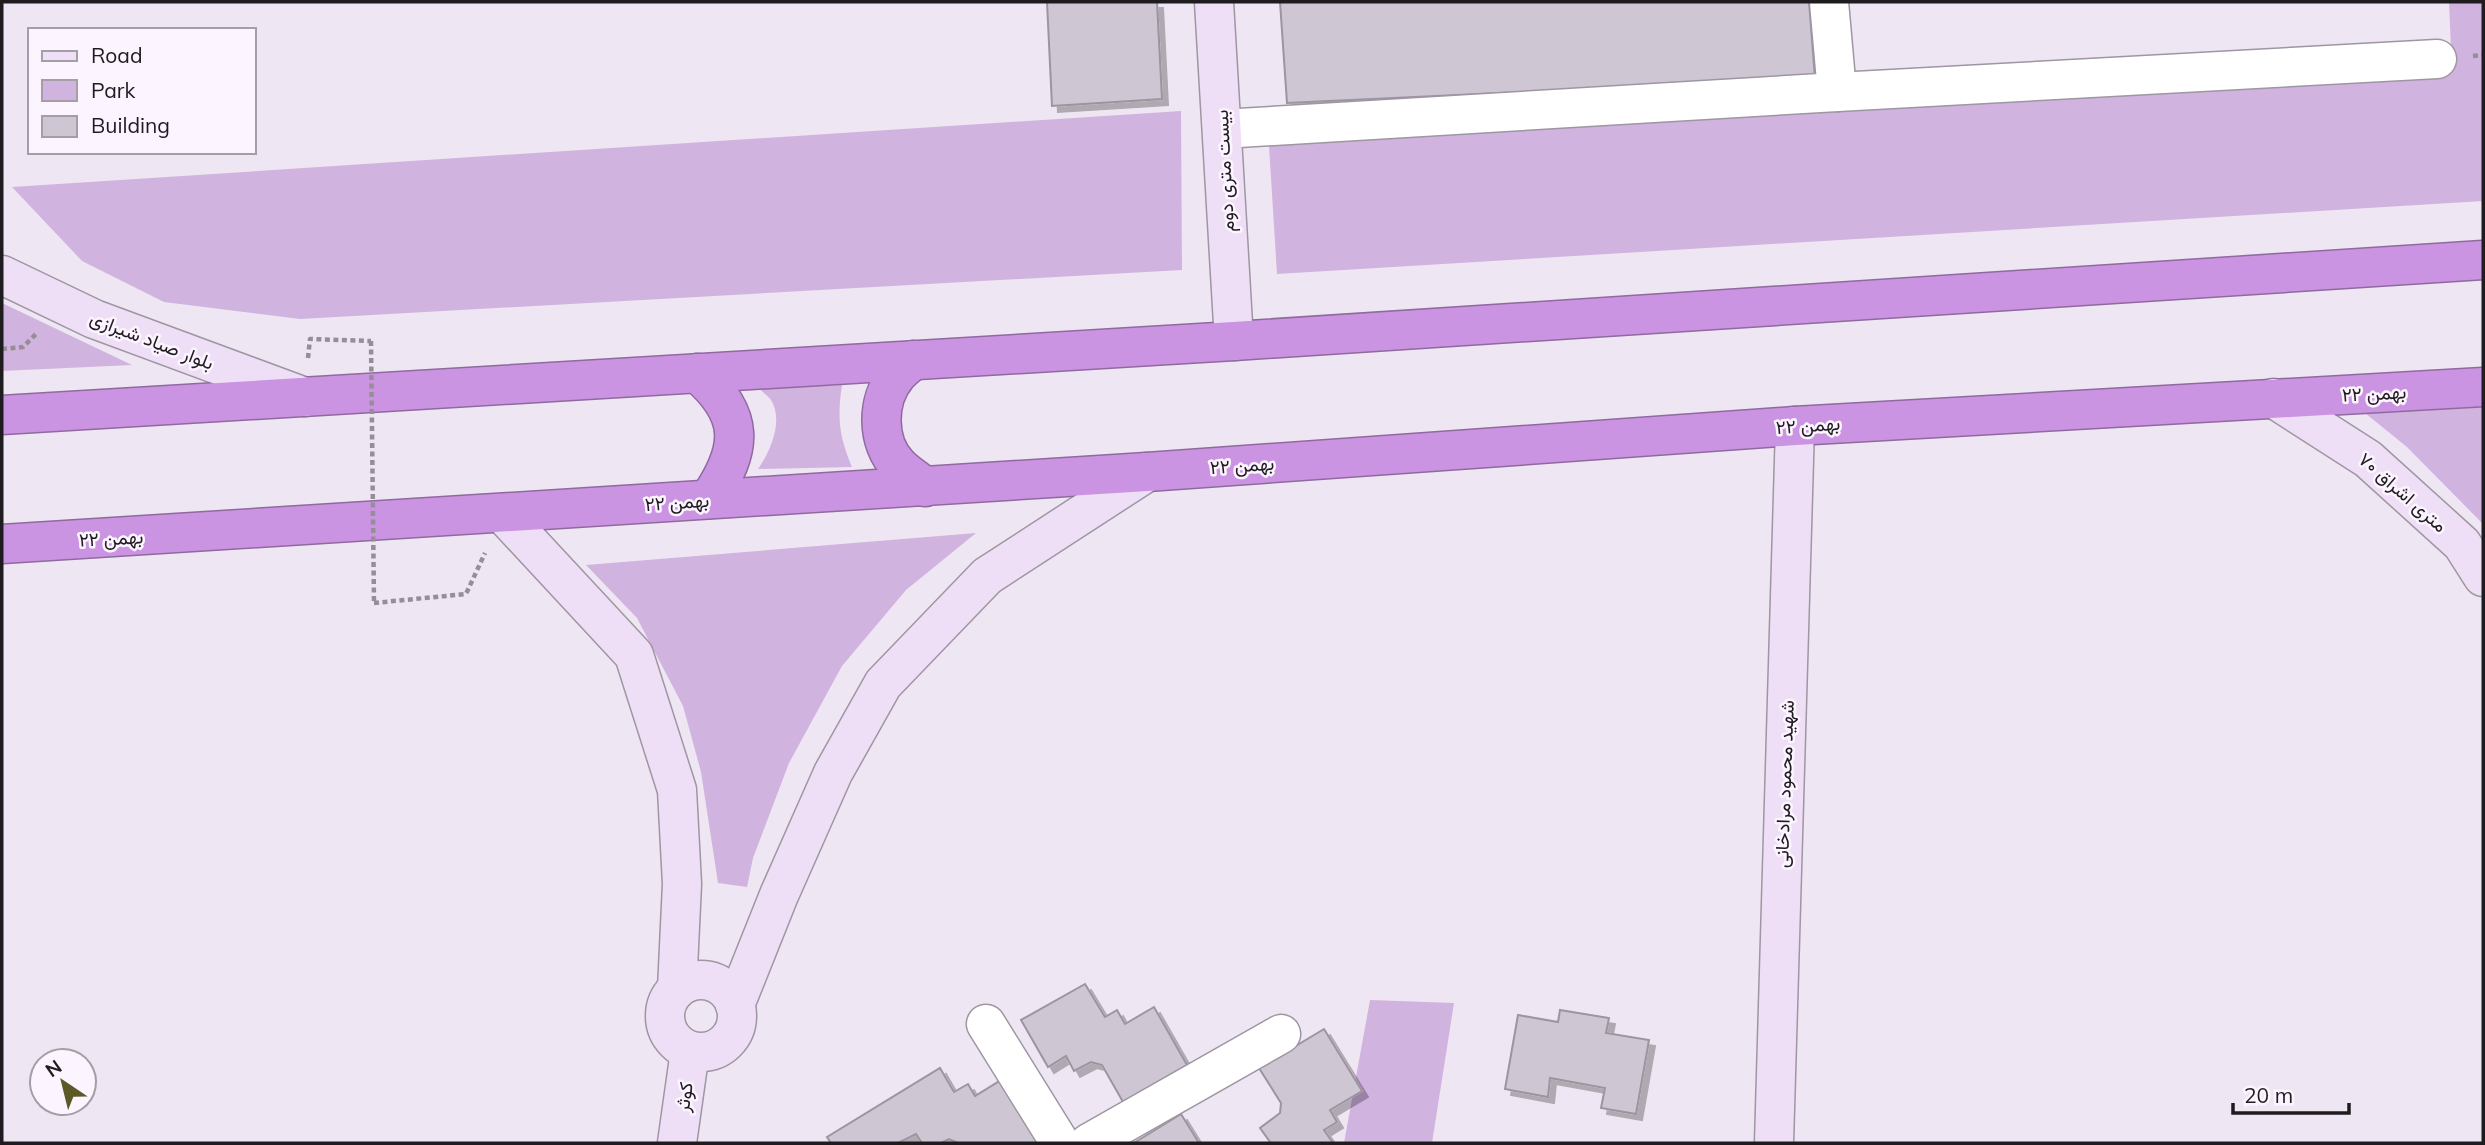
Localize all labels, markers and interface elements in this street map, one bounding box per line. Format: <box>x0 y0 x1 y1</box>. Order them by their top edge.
legend <box>28 28 256 154</box>
text: Road <box>91 42 142 68</box>
text: Park <box>91 77 135 103</box>
street label: بیست متری دوم <box>1209 109 1240 233</box>
text: Building <box>91 112 170 138</box>
street label: بلوار صیاد شیرازی <box>87 305 217 375</box>
street label: ۲۲ بهمن <box>2341 379 2407 407</box>
street label: ۲۲ بهمن <box>1775 411 1841 439</box>
street label: ۷۰ متری اشراق <box>2354 447 2452 537</box>
street label: ۲۲ بهمن <box>1209 451 1275 479</box>
street label: ۲۲ بهمن <box>644 488 710 516</box>
street label: ۲۲ بهمن <box>78 524 144 552</box>
street label: شهید محمود مرادخانی <box>1769 700 1799 868</box>
north arrow <box>28 1047 98 1117</box>
text: N <box>40 1054 66 1082</box>
scale bar <box>2233 1072 2348 1116</box>
street label: کوثر <box>670 1080 698 1115</box>
text: 20 m <box>2244 1082 2293 1108</box>

